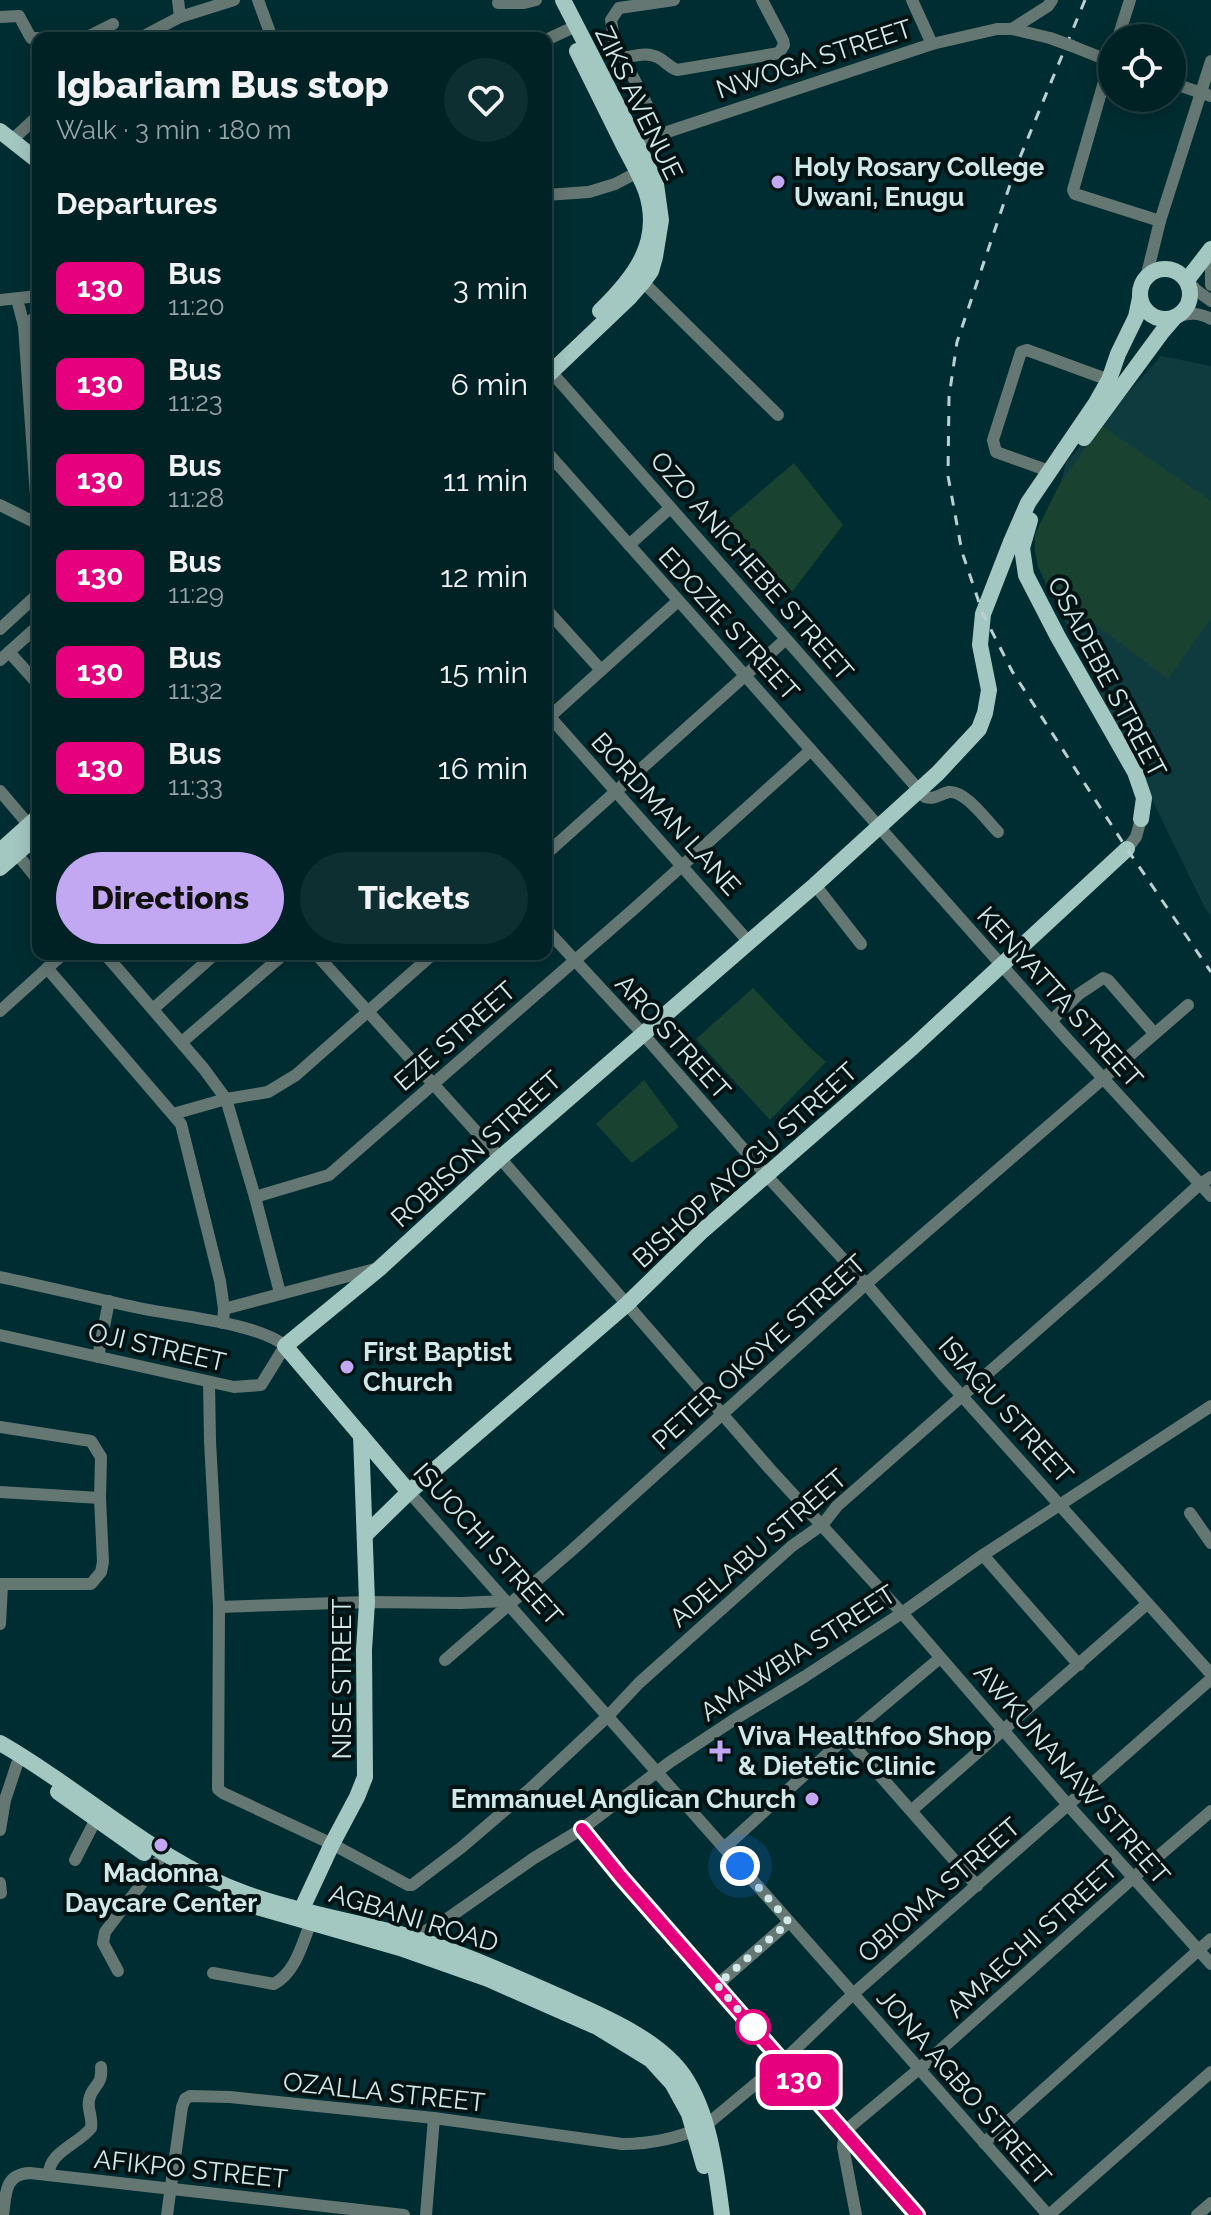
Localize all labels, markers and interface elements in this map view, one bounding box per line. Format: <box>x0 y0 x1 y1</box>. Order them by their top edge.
street label: NWOGA STREET <box>712 13 916 105</box>
street label: ZIKS AVENUE <box>589 22 689 184</box>
map controls <box>1098 24 1186 112</box>
button: locate <box>1098 24 1186 112</box>
button: heart <box>444 58 528 142</box>
text: Igbariam Bus stop <box>56 62 389 107</box>
text: Walk · 3 min · 180 m <box>56 115 291 145</box>
place label: Holy Rosary College Uwani, Enugu <box>794 152 1045 212</box>
marker: Holy Rosary College Uwani, Enugu <box>769 173 787 191</box>
text: Departures <box>56 186 218 221</box>
text: Bus <box>168 256 222 291</box>
text: 130 <box>77 271 123 304</box>
text: 3 min <box>453 271 528 306</box>
text: 11:20 <box>168 291 225 321</box>
text: Bus <box>168 352 222 387</box>
text: 130 <box>77 367 123 400</box>
text: 6 min <box>451 367 528 402</box>
text: 11:23 <box>168 387 223 417</box>
street label: OZO ANICHEBE STREET <box>645 446 860 687</box>
text: Bus <box>168 448 222 483</box>
text: 130 <box>77 463 123 496</box>
text: 11 min <box>443 463 528 498</box>
text: 11:28 <box>168 483 224 513</box>
street label: EDOZIE STREET <box>653 542 805 707</box>
text: Bus <box>168 544 222 579</box>
text: 130 <box>77 559 123 592</box>
text: 12 min <box>440 559 528 594</box>
street label: OSADEBE STREET <box>1041 572 1173 783</box>
text: 11:29 <box>168 579 224 609</box>
text: Bus <box>168 640 222 675</box>
text: 130 <box>77 655 123 688</box>
text: 15 min <box>440 655 528 690</box>
text: 11:32 <box>168 675 223 705</box>
street label: BORDMAN LANE <box>585 727 747 901</box>
text: Bus <box>168 736 222 771</box>
text: 130 <box>77 751 123 784</box>
text: 16 min <box>438 751 528 786</box>
text: 11:33 <box>168 771 223 801</box>
button: Directions <box>56 852 284 944</box>
button: Tickets <box>300 852 528 944</box>
street label: KENYATTA STREET <box>971 900 1149 1094</box>
street label: ARO STREET <box>609 969 737 1105</box>
street label: EZE STREET <box>388 975 522 1097</box>
street label: BISHOP AYOGU STREET <box>627 1056 863 1274</box>
street label: ROBISON STREET <box>385 1065 567 1233</box>
street label: PETER OKOYE STREET <box>646 1248 872 1456</box>
street label: OJI STREET <box>85 1317 229 1377</box>
street label: ISIAGU STREET <box>932 1331 1080 1489</box>
place label: First Baptist Church <box>363 1337 512 1397</box>
marker: First Baptist Church <box>338 1358 356 1376</box>
street label: ISUOCHI STREET <box>407 1457 569 1631</box>
street label: ADELABU STREET <box>663 1463 853 1633</box>
street label: AMAWBIA STREET <box>695 1579 901 1727</box>
street label: NISE STREET <box>327 1598 357 1759</box>
street label: AWKUNANAW STREET <box>968 1658 1176 1890</box>
place label: Viva Healthfoo Shop & Dietetic Clinic <box>738 1721 992 1781</box>
marker: Viva Healthfoo Shop & Dietetic Clinic <box>709 1740 731 1762</box>
place label: Emmanuel Anglican Church <box>451 1784 796 1814</box>
marker: Emmanuel Anglican Church <box>803 1790 821 1808</box>
street label: OBIOMA STREET <box>852 1811 1026 1969</box>
marker: Madonna Daycare Center <box>152 1836 170 1854</box>
your location <box>720 1846 760 1886</box>
street label: AMAECHI STREET <box>940 1854 1124 2024</box>
place label: Madonna Daycare Center <box>65 1858 257 1918</box>
street label: AGBANI ROAD <box>326 1878 502 1958</box>
street label: JONA AGBO STREET <box>871 1983 1057 2191</box>
unlabelled marker <box>736 2010 770 2044</box>
line badge: 130 <box>753 2054 845 2106</box>
text: 130 <box>776 2063 822 2096</box>
street label: OZALLA STREET <box>282 2066 487 2118</box>
street label: AFIKPO STREET <box>93 2144 289 2194</box>

